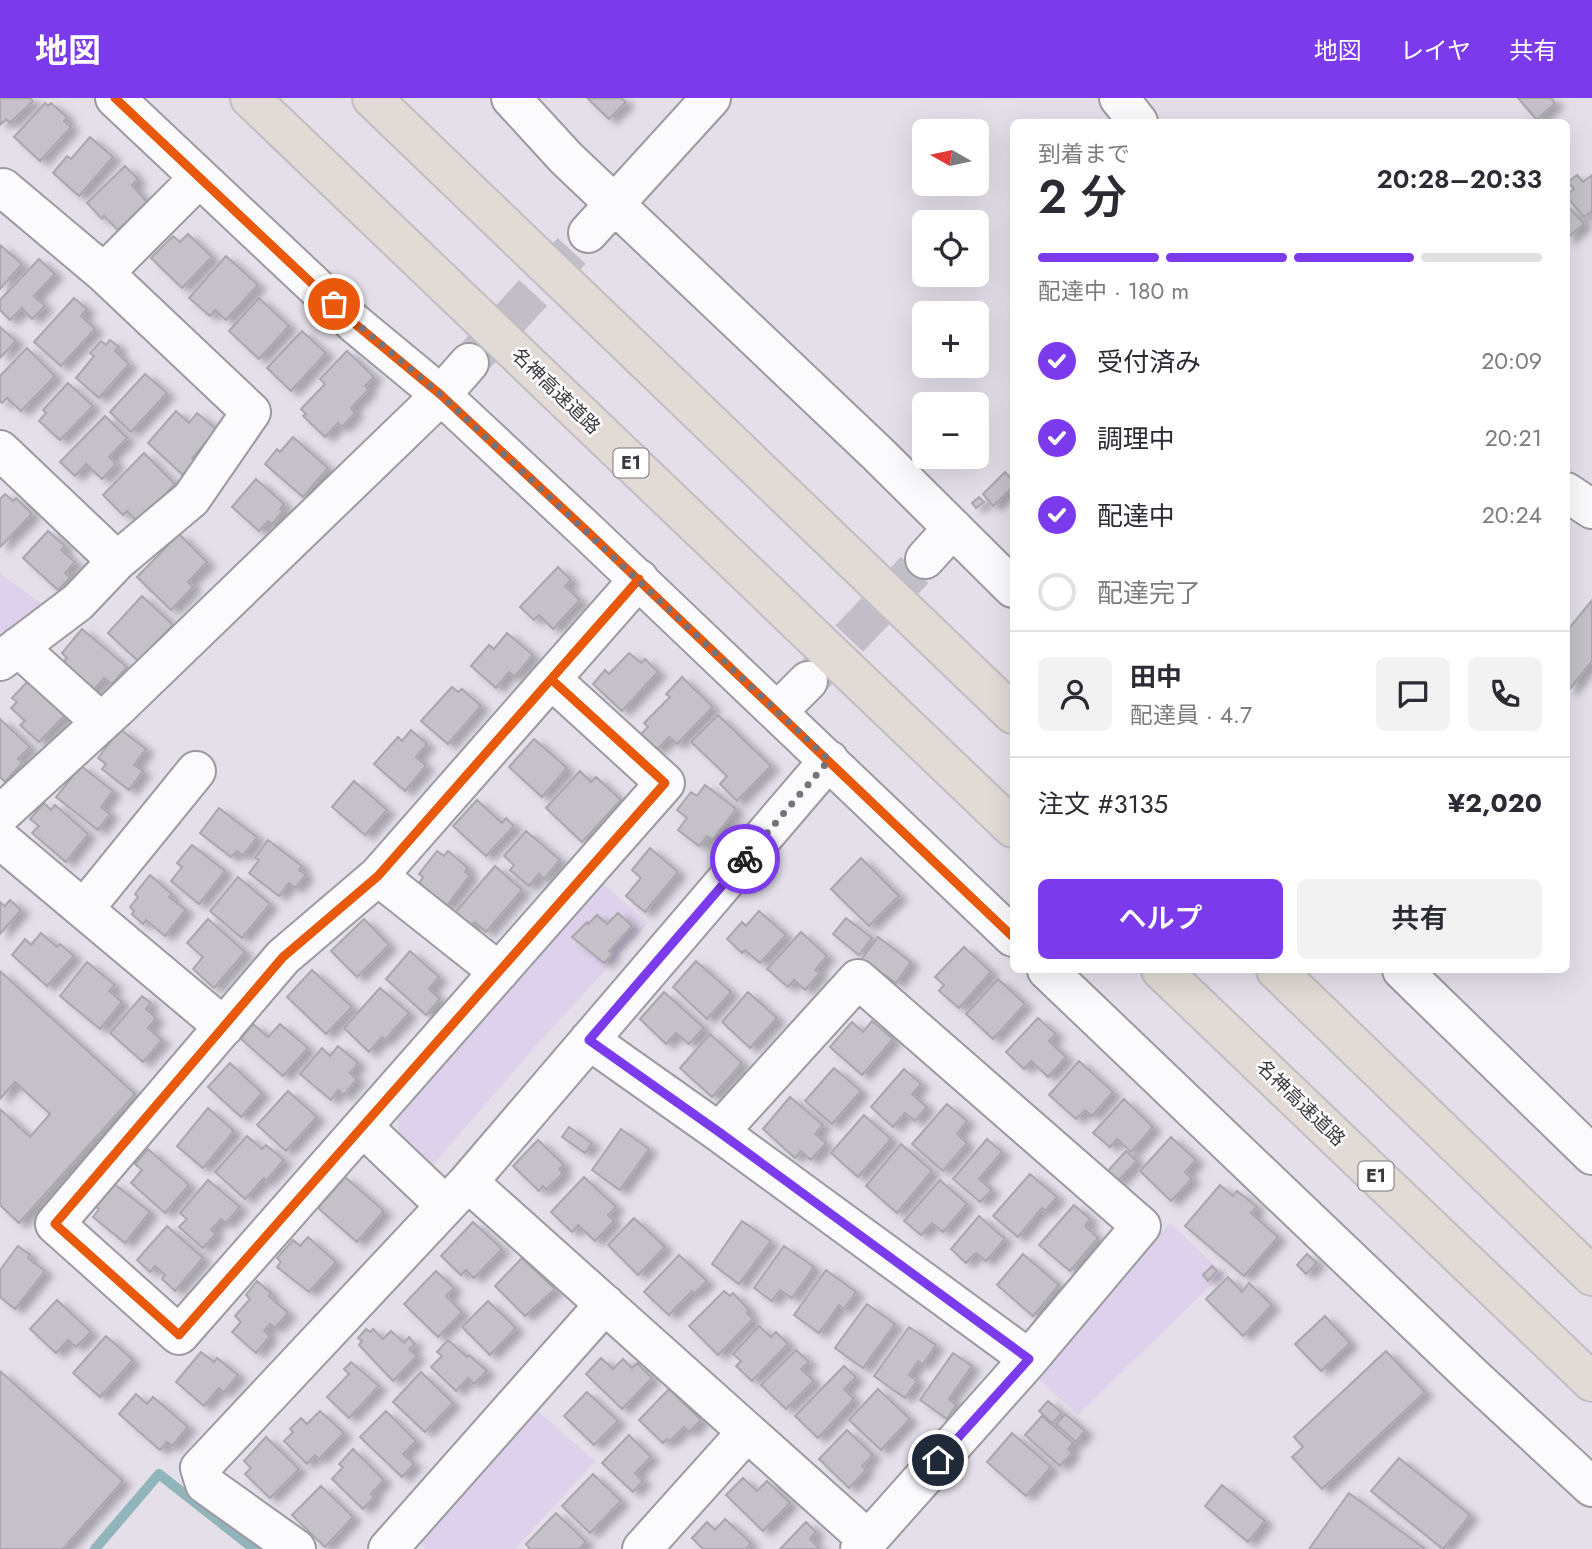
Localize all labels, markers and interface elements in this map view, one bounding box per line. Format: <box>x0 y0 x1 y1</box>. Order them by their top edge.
text: 地図 <box>35 27 101 74</box>
text: 地図 <box>1314 33 1362 68</box>
text: レイヤ <box>1400 33 1471 68</box>
text: 共有 <box>1509 33 1557 68</box>
north arrow <box>912 119 989 196</box>
map controls <box>912 119 989 469</box>
text: 到着まで <box>1038 137 1130 171</box>
text: 20:28–20:33 <box>1376 160 1542 198</box>
text: 2 分 <box>1038 164 1127 230</box>
button: locate <box>912 210 989 287</box>
pin <box>304 274 364 334</box>
text: 配達中 · 180 m <box>1038 274 1189 308</box>
icon: bag <box>315 285 353 323</box>
button: + <box>912 301 989 378</box>
street label: 名神高速道路 <box>506 342 606 440</box>
icon: check <box>1038 342 1076 380</box>
text: 受付済み <box>1097 343 1201 381</box>
text: 20:09 <box>1481 344 1542 378</box>
button: − <box>912 392 989 469</box>
icon: check <box>1038 419 1076 457</box>
text: 調理中 <box>1097 420 1175 458</box>
text: 20:21 <box>1485 421 1542 455</box>
road number: E1 <box>614 449 648 478</box>
icon: check <box>1038 496 1076 534</box>
text: 配達中 <box>1097 497 1175 535</box>
text: 20:24 <box>1482 498 1542 532</box>
text: 配達完了 <box>1097 574 1201 612</box>
button: person <box>1038 657 1112 731</box>
button: chat <box>1376 657 1450 731</box>
button: phone <box>1468 657 1542 731</box>
text: 田中 <box>1130 658 1182 696</box>
text: 配達員 · 4.7 <box>1130 698 1252 732</box>
text: ¥2,020 <box>1448 784 1542 822</box>
text: 注文 #3135 <box>1038 785 1168 823</box>
courier <box>710 824 780 894</box>
icon: bike <box>726 840 764 878</box>
button: ヘルプ <box>1038 879 1283 959</box>
button: 共有 <box>1297 879 1542 959</box>
street label: 名神高速道路 <box>1251 1054 1351 1152</box>
road number: E1 <box>1358 1162 1394 1190</box>
pin <box>908 1430 968 1490</box>
icon: home <box>919 1441 957 1479</box>

